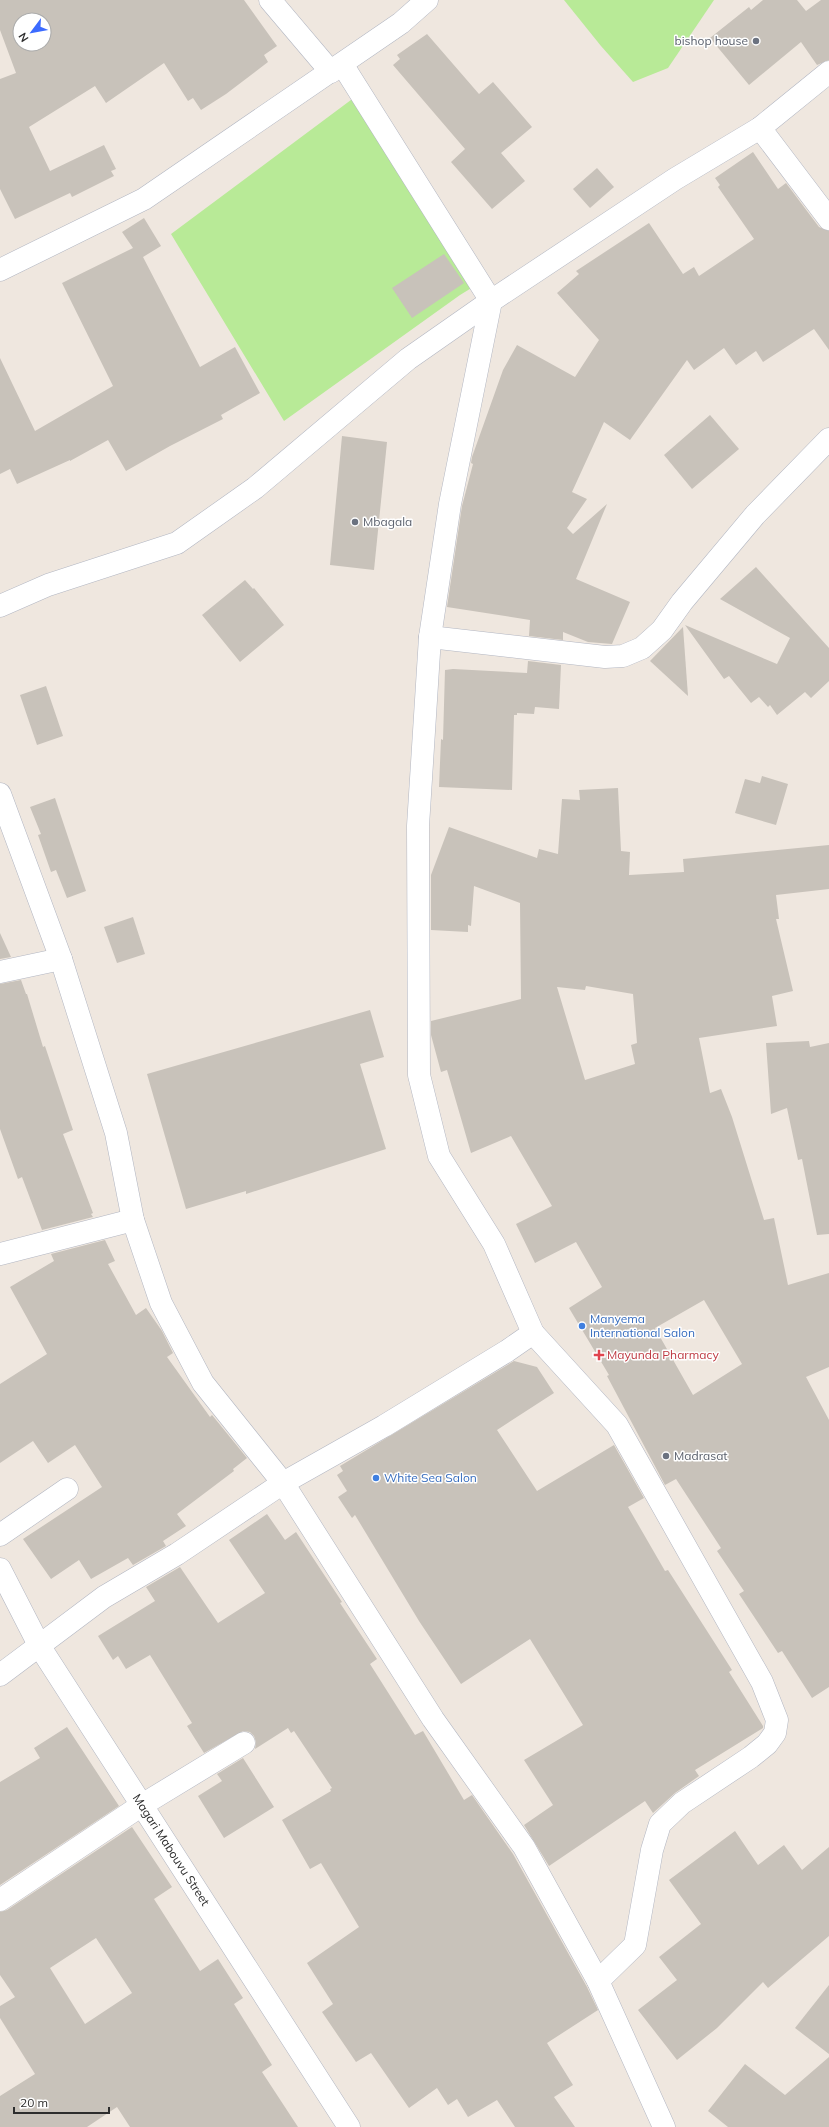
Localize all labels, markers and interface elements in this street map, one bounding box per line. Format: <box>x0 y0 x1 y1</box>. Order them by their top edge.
north arrow <box>12 12 52 52</box>
text: N <box>15 30 32 45</box>
place label: bishop house <box>674 33 748 48</box>
marker: bishop house <box>751 36 761 46</box>
place label: Mbagala <box>363 514 412 529</box>
marker: Mbagala <box>350 517 360 527</box>
place label: Manyema International Salon <box>590 1311 695 1340</box>
marker: Manyema International Salon <box>577 1321 587 1331</box>
place label: Mayunda Pharmacy <box>607 1347 719 1362</box>
marker: Mayunda Pharmacy <box>594 1350 604 1360</box>
place label: Madrasat <box>674 1448 728 1463</box>
marker: Madrasat <box>661 1451 671 1461</box>
place label: White Sea Salon <box>384 1470 477 1485</box>
marker: White Sea Salon <box>371 1473 381 1483</box>
street label: Magari Mabouvu Street <box>130 1791 213 1908</box>
scale bar <box>14 2089 109 2115</box>
text: 20 m <box>20 2095 48 2110</box>

